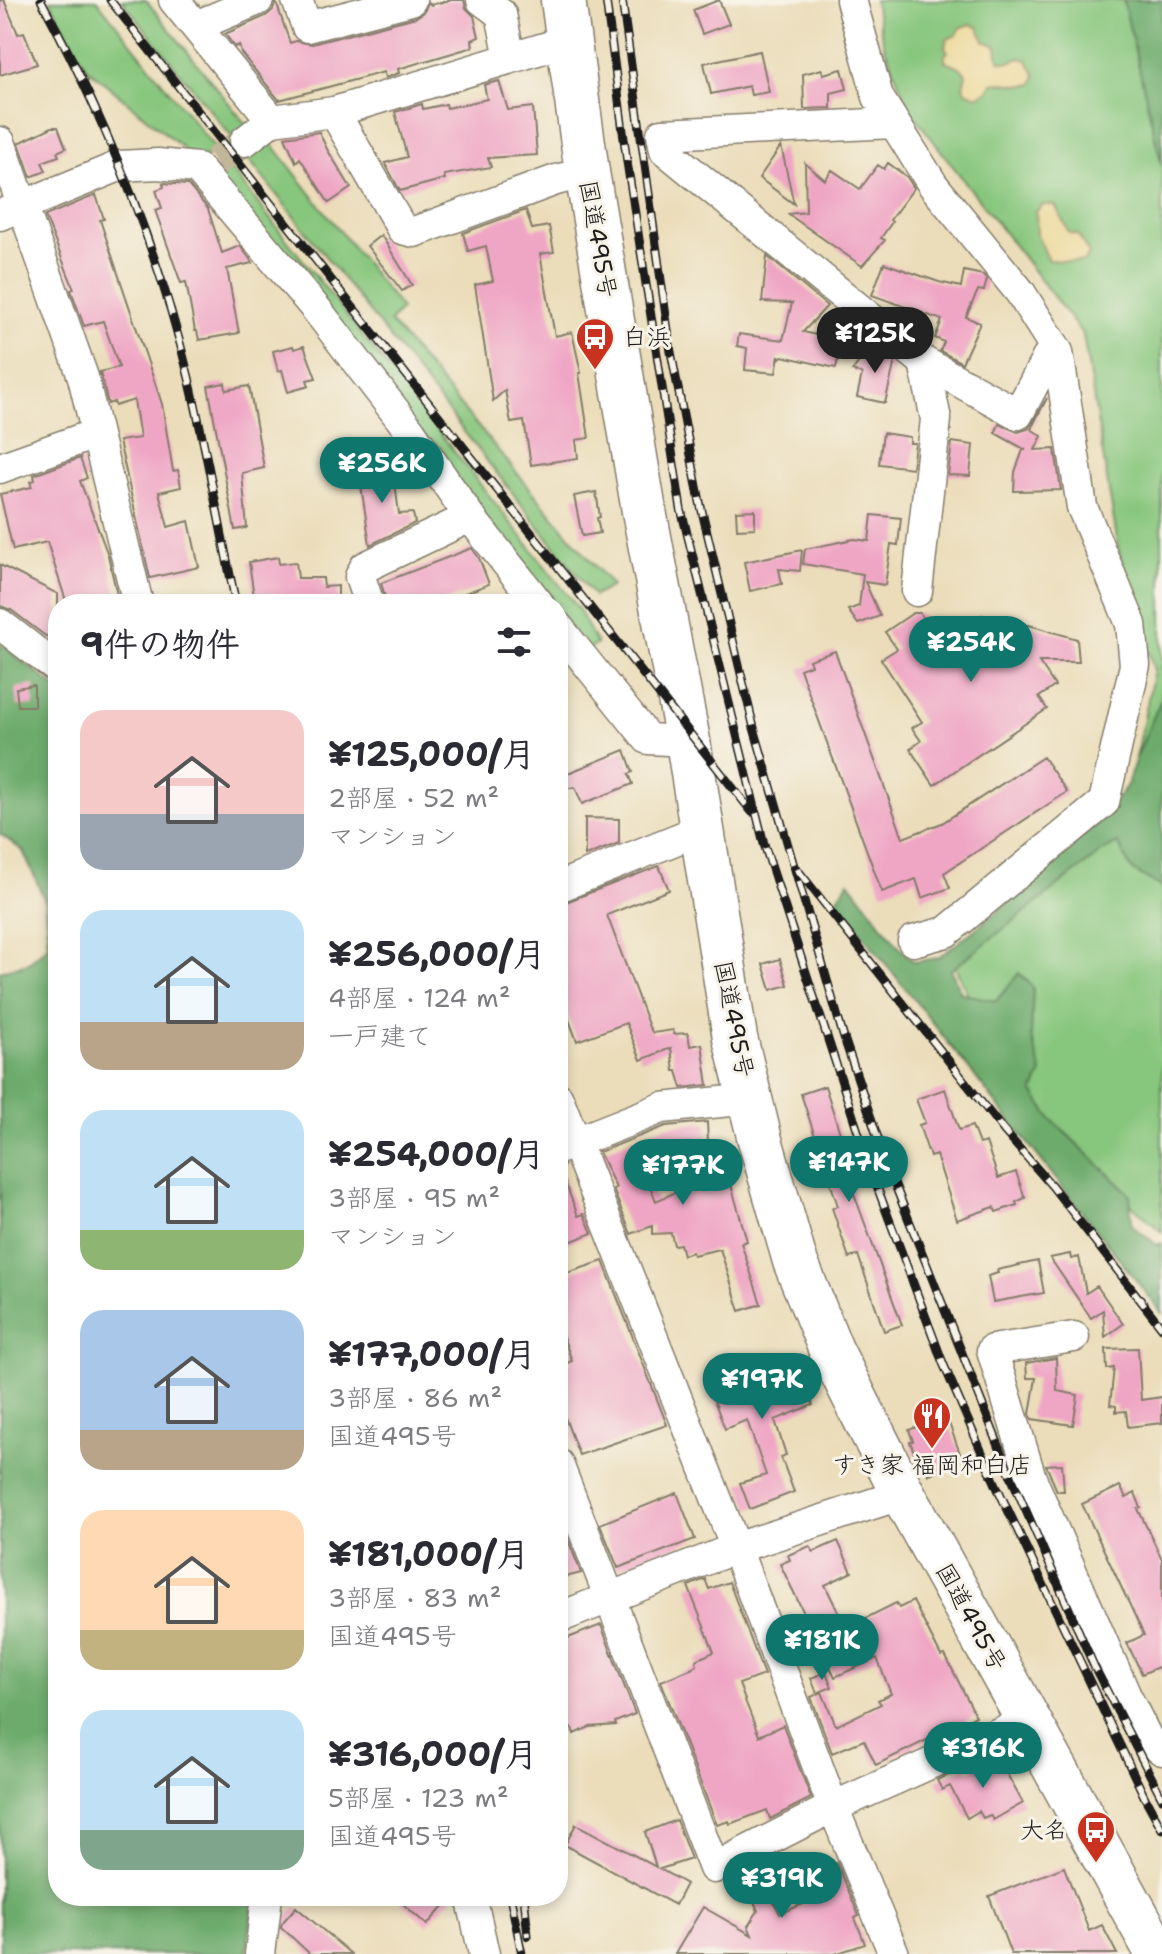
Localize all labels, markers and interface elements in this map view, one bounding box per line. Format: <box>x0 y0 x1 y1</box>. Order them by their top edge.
street label: 国道495号 <box>572 178 624 300</box>
pin: ¥125K <box>819 307 931 375</box>
text: ¥125K <box>835 315 915 350</box>
bus stop icon: 白浜 <box>574 316 616 371</box>
place label: 白浜 <box>623 321 671 353</box>
pin: ¥256K <box>326 437 438 505</box>
text: ¥256K <box>338 445 426 480</box>
pin: ¥254K <box>915 616 1027 684</box>
icon: filters <box>492 620 536 664</box>
text: 9件の物件 <box>80 621 240 667</box>
text: ¥254K <box>927 624 1015 659</box>
text: ¥125,000/月 <box>328 731 535 777</box>
icon: home <box>144 742 240 838</box>
text: 2部屋 · 52 m² <box>328 780 499 815</box>
text: マンション <box>328 818 457 853</box>
text: ¥256,000/月 <box>328 931 546 977</box>
icon: home <box>144 942 240 1038</box>
street label: 国道495号 <box>707 958 761 1080</box>
text: 4部屋 · 124 m² <box>328 980 511 1015</box>
text: 一戸建て <box>328 1018 432 1053</box>
text: ¥254,000/月 <box>328 1131 545 1177</box>
pin: ¥147K <box>793 1136 905 1204</box>
pin: ¥177K <box>627 1139 739 1207</box>
icon: home <box>144 1142 240 1238</box>
text: ¥147K <box>808 1144 890 1179</box>
text: ¥177K <box>642 1147 724 1182</box>
text: 3部屋 · 95 m² <box>328 1180 500 1215</box>
text: マンション <box>328 1218 457 1253</box>
text: ¥177,000/月 <box>328 1331 536 1377</box>
icon: home <box>144 1342 240 1438</box>
pin: ¥197K <box>706 1353 818 1421</box>
text: ¥197K <box>721 1361 803 1396</box>
text: 3部屋 · 86 m² <box>328 1380 502 1415</box>
restaurant icon: すき家 福岡和白店 <box>911 1395 953 1450</box>
text: 国道495号 <box>328 1418 457 1453</box>
place label: すき家 福岡和白店 <box>832 1449 1032 1481</box>
text: ¥181,000/月 <box>328 1531 530 1577</box>
icon: home <box>144 1542 240 1638</box>
street label: 国道495号 <box>928 1557 1014 1677</box>
text: 3部屋 · 83 m² <box>328 1580 501 1615</box>
pin: ¥181K <box>766 1614 878 1682</box>
text: 国道495号 <box>328 1618 457 1653</box>
text: ¥181K <box>784 1622 860 1657</box>
pin: ¥316K <box>927 1722 1039 1790</box>
text: ¥316K <box>942 1730 1024 1765</box>
text: ¥316,000/月 <box>328 1731 538 1777</box>
icon: home <box>144 1742 240 1838</box>
text: 5部屋 · 123 m² <box>328 1780 509 1815</box>
bus stop icon: 大名 <box>1075 1809 1117 1864</box>
place label: 大名 <box>1020 1814 1068 1846</box>
text: 国道495号 <box>328 1818 457 1853</box>
pin: ¥319K <box>726 1852 838 1920</box>
text: ¥319K <box>741 1860 823 1895</box>

